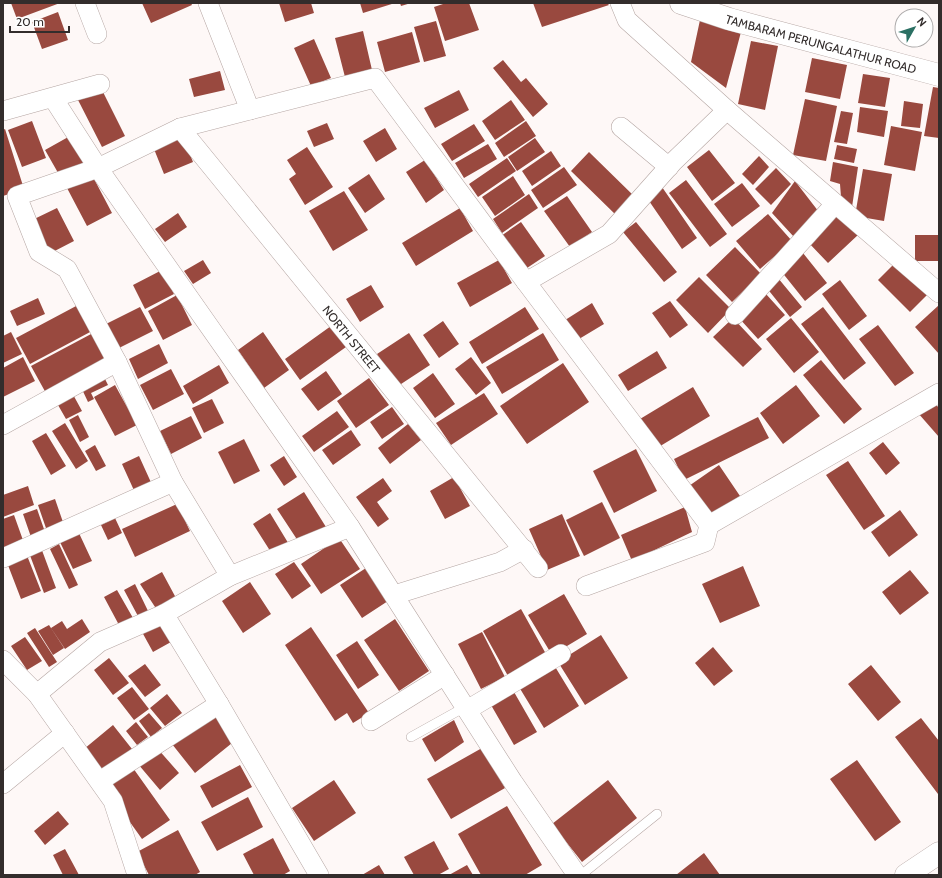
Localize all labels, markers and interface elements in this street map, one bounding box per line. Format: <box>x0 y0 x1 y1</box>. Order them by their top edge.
scale bar <box>10 8 69 34</box>
north arrow <box>894 8 934 48</box>
street label: TAMBARAM PERUNGALATHUR ROAD <box>724 11 918 76</box>
text: 20 m <box>16 14 44 29</box>
text: N <box>914 14 930 29</box>
street label: NORTH STREET <box>320 302 384 376</box>

